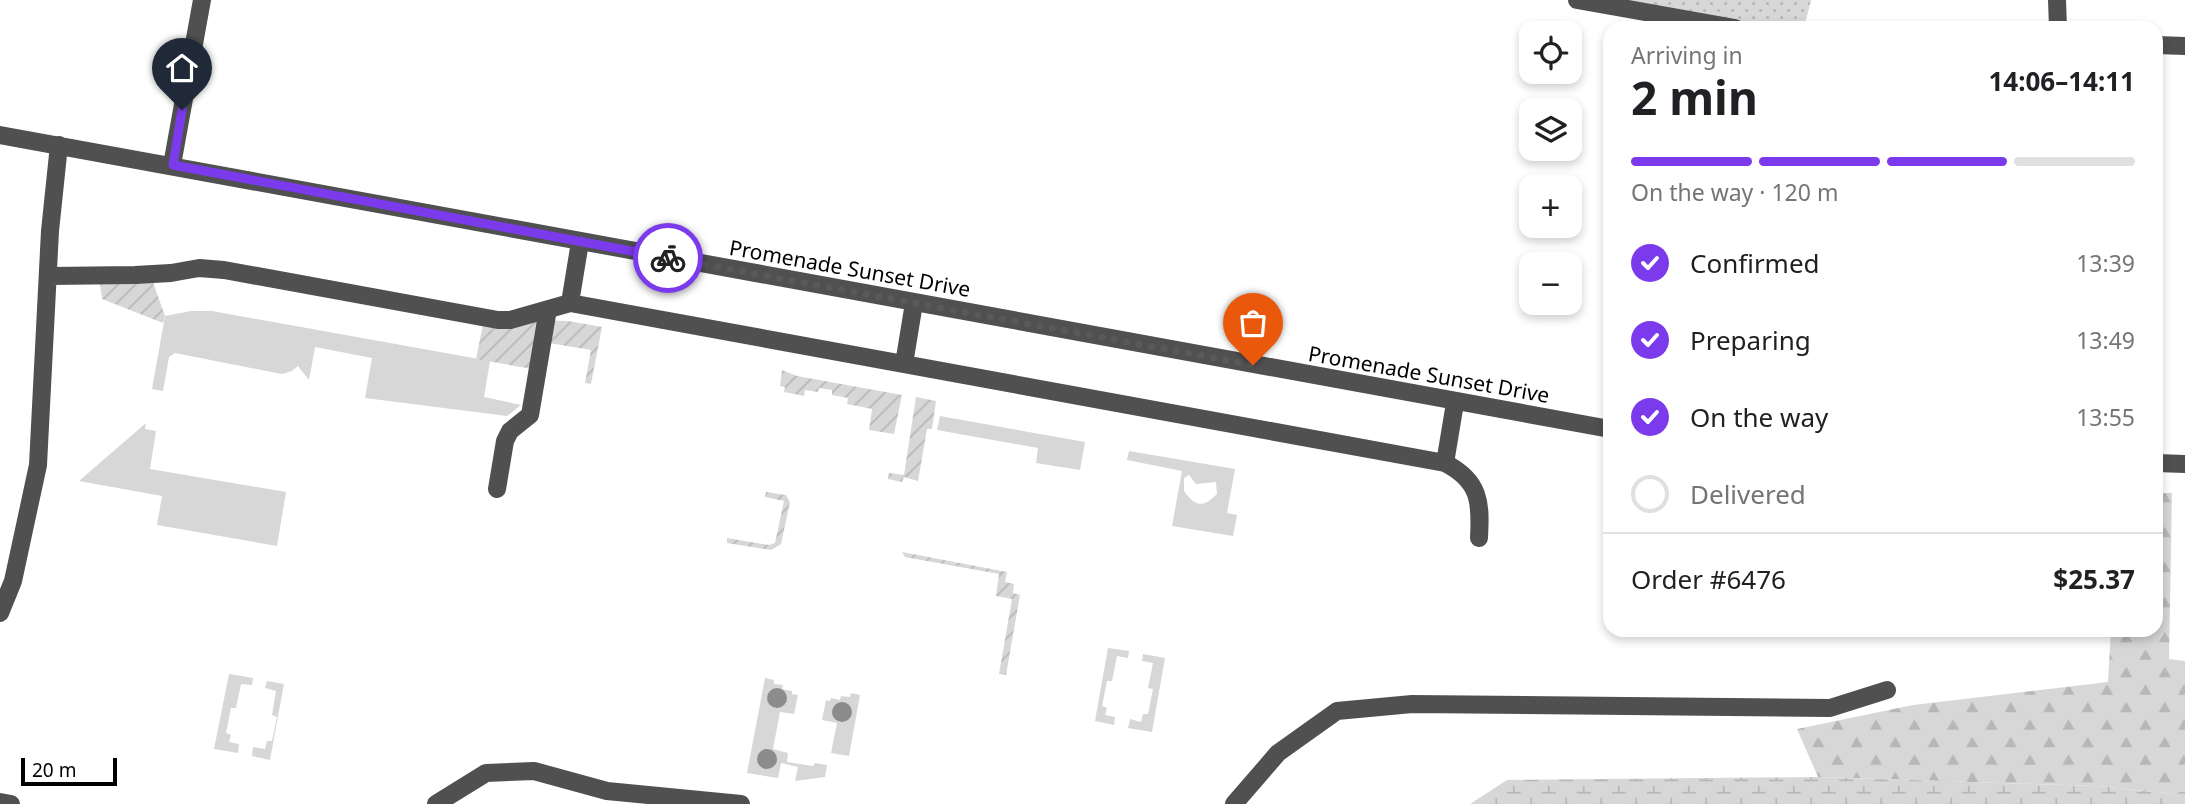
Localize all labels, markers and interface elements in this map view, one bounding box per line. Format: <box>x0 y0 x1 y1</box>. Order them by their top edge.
map controls <box>1519 21 1582 315</box>
button: locate <box>1519 21 1582 84</box>
pin <box>152 38 212 110</box>
text: Arriving in <box>1631 39 1743 71</box>
icon: home <box>163 49 201 87</box>
text: 14:06–14:11 <box>1988 63 2135 99</box>
text: 2 min <box>1631 66 1758 128</box>
button: layers <box>1519 98 1582 161</box>
button: + <box>1519 175 1582 238</box>
text: On the way · 120 m <box>1631 176 1838 208</box>
courier <box>633 223 703 293</box>
street label: Promenade Sunset Drive <box>727 233 973 303</box>
icon: bike <box>649 239 687 277</box>
icon: check <box>1631 244 1669 282</box>
text: Confirmed <box>1690 245 1820 281</box>
text: 13:39 <box>2076 247 2135 279</box>
button: − <box>1519 252 1582 315</box>
pin <box>1223 293 1283 365</box>
icon: bag <box>1234 304 1272 342</box>
icon: check <box>1631 321 1669 359</box>
text: Preparing <box>1690 322 1811 358</box>
text: 13:49 <box>2076 324 2135 356</box>
street label: Promenade Sunset Drive <box>1306 339 1552 409</box>
icon: check <box>1631 398 1669 436</box>
text: On the way <box>1690 399 1828 435</box>
text: 13:55 <box>2076 401 2135 433</box>
text: Delivered <box>1690 476 1806 512</box>
text: Order #6476 <box>1631 561 1786 597</box>
text: $25.37 <box>2053 561 2135 597</box>
scale bar <box>21 755 117 787</box>
text: 20 m <box>32 757 76 783</box>

